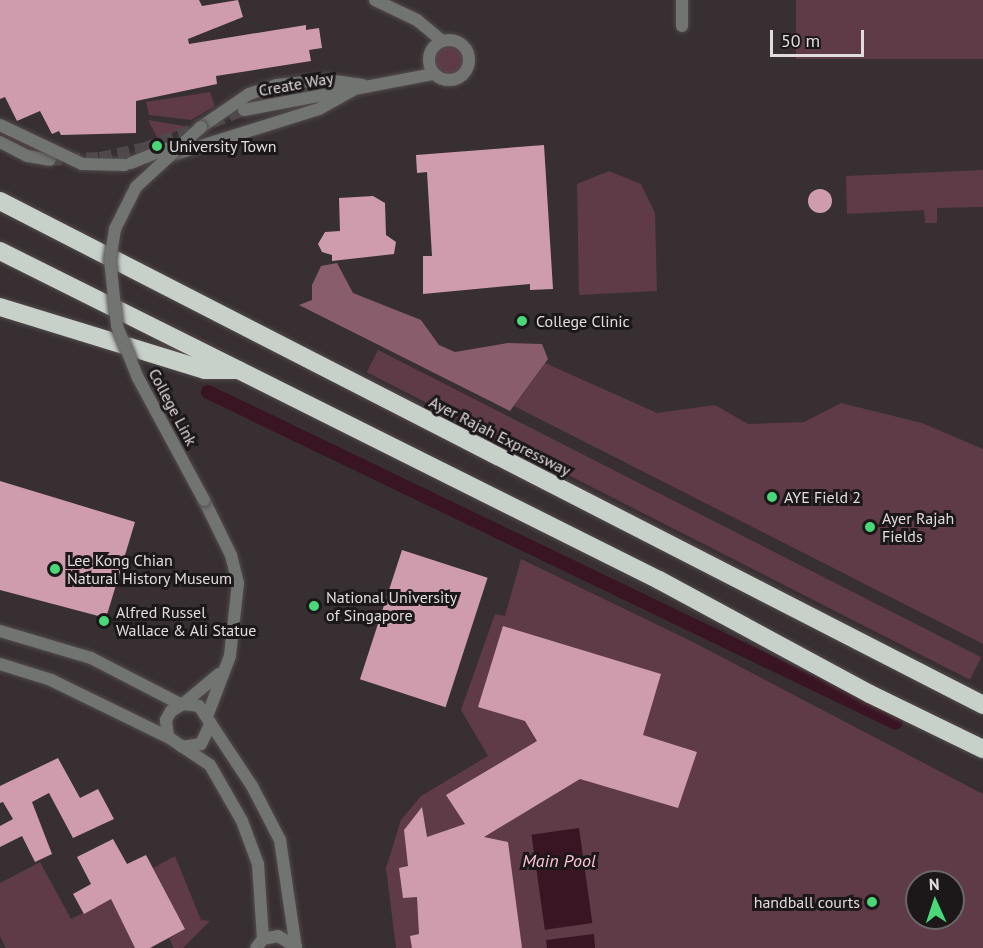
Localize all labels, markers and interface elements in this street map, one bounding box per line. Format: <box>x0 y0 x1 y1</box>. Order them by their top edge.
scale bar <box>773 18 868 56</box>
text: 50 m <box>781 29 820 52</box>
street label: Create Way <box>257 68 335 100</box>
place label: University Town <box>169 136 277 156</box>
marker: University Town <box>150 139 164 153</box>
place label: College Clinic <box>536 311 630 331</box>
marker: College Clinic <box>513 312 531 330</box>
street label: College Link <box>145 365 201 449</box>
street label: Ayer Rajah Expressway <box>426 392 574 480</box>
place label: AYE Field 2 <box>784 487 861 507</box>
marker: AYE Field 2 <box>765 490 779 504</box>
place label: Ayer Rajah Fields <box>882 508 954 546</box>
marker: Ayer Rajah Fields <box>863 520 877 534</box>
place label: Lee Kong Chian Natural History Museum <box>67 550 233 588</box>
marker: Lee Kong Chian Natural History Museum <box>48 562 62 576</box>
place label: National University of Singapore <box>326 587 457 625</box>
marker: National University of Singapore <box>307 599 321 613</box>
place label: Alfred Russel Wallace & Ali Statue <box>116 602 257 640</box>
marker: Alfred Russel Wallace & Ali Statue <box>97 614 111 628</box>
water label: Main Pool <box>522 850 596 872</box>
north arrow <box>905 870 965 930</box>
text: N <box>928 874 940 894</box>
place label: handball courts <box>754 892 860 912</box>
marker: handball courts <box>865 895 879 909</box>

